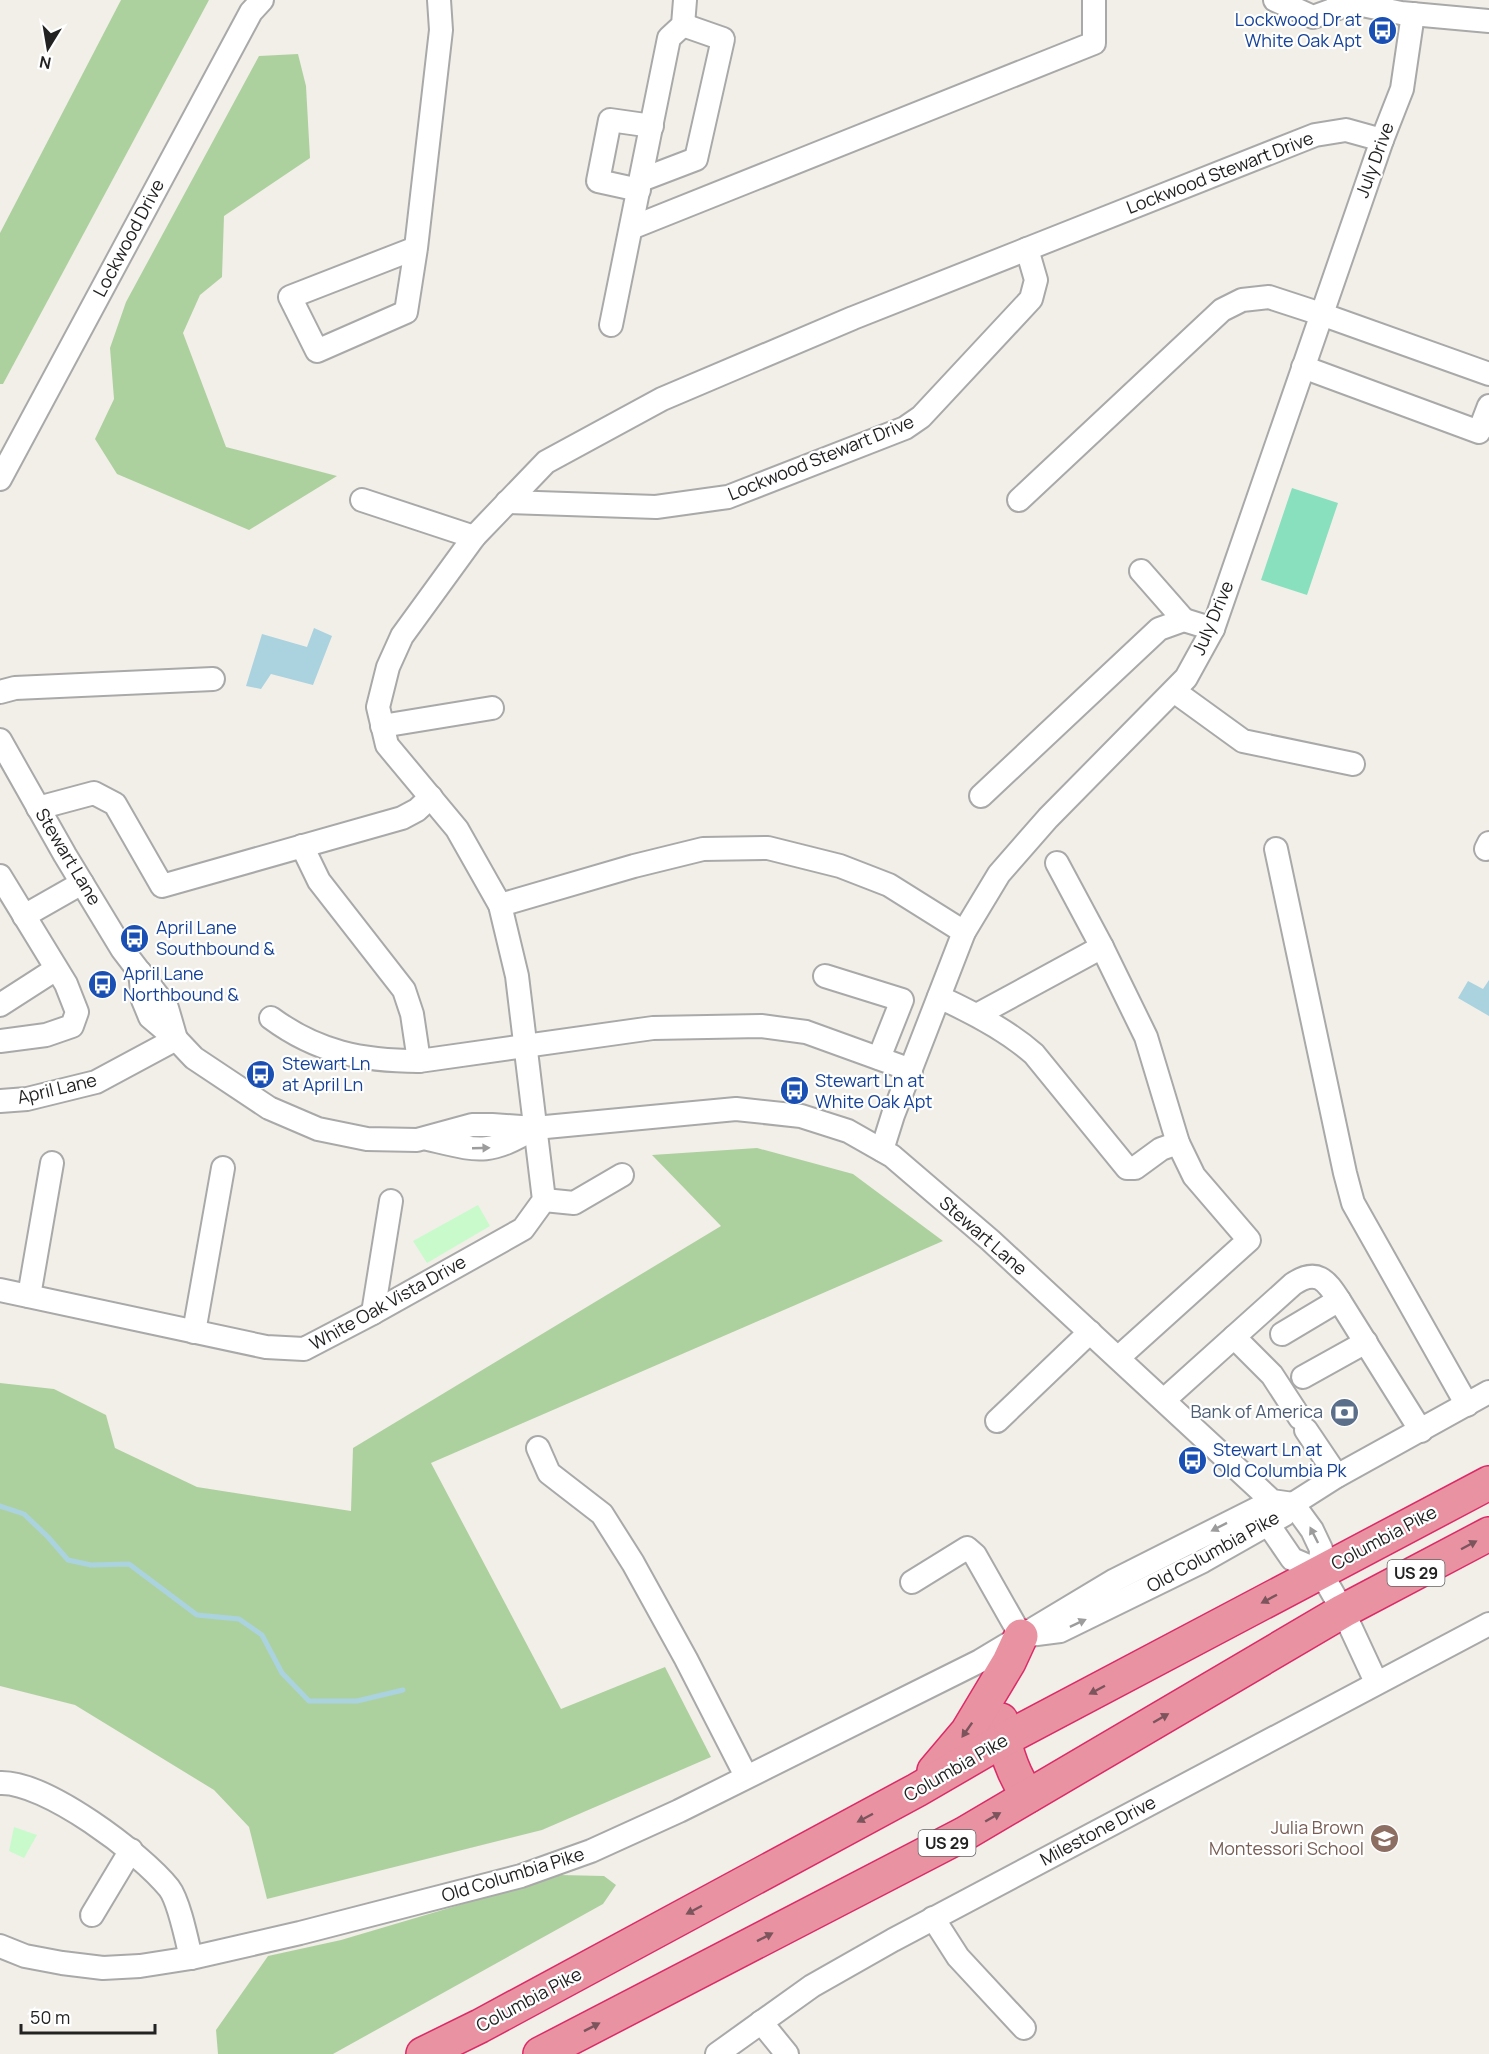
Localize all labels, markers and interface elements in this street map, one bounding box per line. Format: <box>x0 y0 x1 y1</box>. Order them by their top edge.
place label: Lockwood Dr at White Oak Apt <box>1235 7 1362 52</box>
bus stop icon: Lockwood Dr at White Oak Apt <box>1367 14 1399 46</box>
north arrow <box>18 18 78 78</box>
text: N <box>37 51 53 75</box>
street label: July Drive <box>1349 119 1399 201</box>
street label: Lockwood Stewart Drive <box>1123 125 1317 219</box>
street label: Lockwood Drive <box>87 175 169 300</box>
street label: Lockwood Stewart Drive <box>724 409 917 505</box>
street label: July Drive <box>1186 577 1238 658</box>
street label: Stewart Lane <box>30 804 107 909</box>
place label: April Lane Southbound & <box>156 915 275 960</box>
bus stop icon: April Lane Southbound & <box>119 922 151 954</box>
place label: April Lane Northbound & <box>123 961 239 1006</box>
bus stop icon: April Lane Northbound & <box>86 968 118 1000</box>
place label: Stewart Ln at April Ln <box>282 1051 371 1096</box>
bus stop icon: Stewart Ln at April Ln <box>245 1058 277 1090</box>
street label: April Lane <box>15 1067 99 1109</box>
place label: Stewart Ln at White Oak Apt <box>815 1068 933 1113</box>
bus stop icon: Stewart Ln at White Oak Apt <box>778 1075 810 1107</box>
one-way arrow <box>472 1144 491 1153</box>
street label: Stewart Lane <box>935 1190 1033 1280</box>
street label: White Oak Vista Drive <box>305 1249 470 1355</box>
bank icon: Bank of America <box>1328 1396 1360 1428</box>
place label: Bank of America <box>1190 1399 1323 1423</box>
place label: Stewart Ln at Old Columbia Pk <box>1213 1437 1348 1482</box>
bus stop icon: Stewart Ln at Old Columbia Pk <box>1176 1444 1208 1476</box>
street label: Columbia Pike <box>1326 1499 1441 1575</box>
street label: Old Columbia Pike <box>1142 1505 1283 1597</box>
one-way arrow <box>1211 1523 1228 1532</box>
one-way arrow <box>1309 1527 1319 1544</box>
one-way arrow <box>1461 1540 1478 1550</box>
road number: US 29 <box>1388 1560 1444 1586</box>
one-way arrow <box>1260 1594 1277 1604</box>
one-way arrow <box>1069 1618 1086 1627</box>
one-way arrow <box>1088 1686 1105 1695</box>
one-way arrow <box>1153 1713 1170 1723</box>
one-way arrow <box>961 1721 973 1737</box>
street label: Columbia Pike <box>899 1728 1012 1807</box>
street label: Milestone Drive <box>1035 1790 1160 1871</box>
one-way arrow <box>985 1811 1001 1822</box>
one-way arrow <box>857 1813 874 1823</box>
place label: Julia Brown Montessori School <box>1209 1815 1364 1860</box>
school or university icon: Julia Brown Montessori School <box>1369 1822 1401 1854</box>
road number: US 29 <box>918 1830 976 1856</box>
street label: Old Columbia Pike <box>438 1841 587 1907</box>
one-way arrow <box>685 1905 702 1915</box>
one-way arrow <box>757 1932 774 1942</box>
street label: Columbia Pike <box>471 1961 586 2037</box>
scale bar <box>21 1997 154 2035</box>
text: 50 m <box>30 2005 70 2029</box>
one-way arrow <box>584 2022 601 2032</box>

